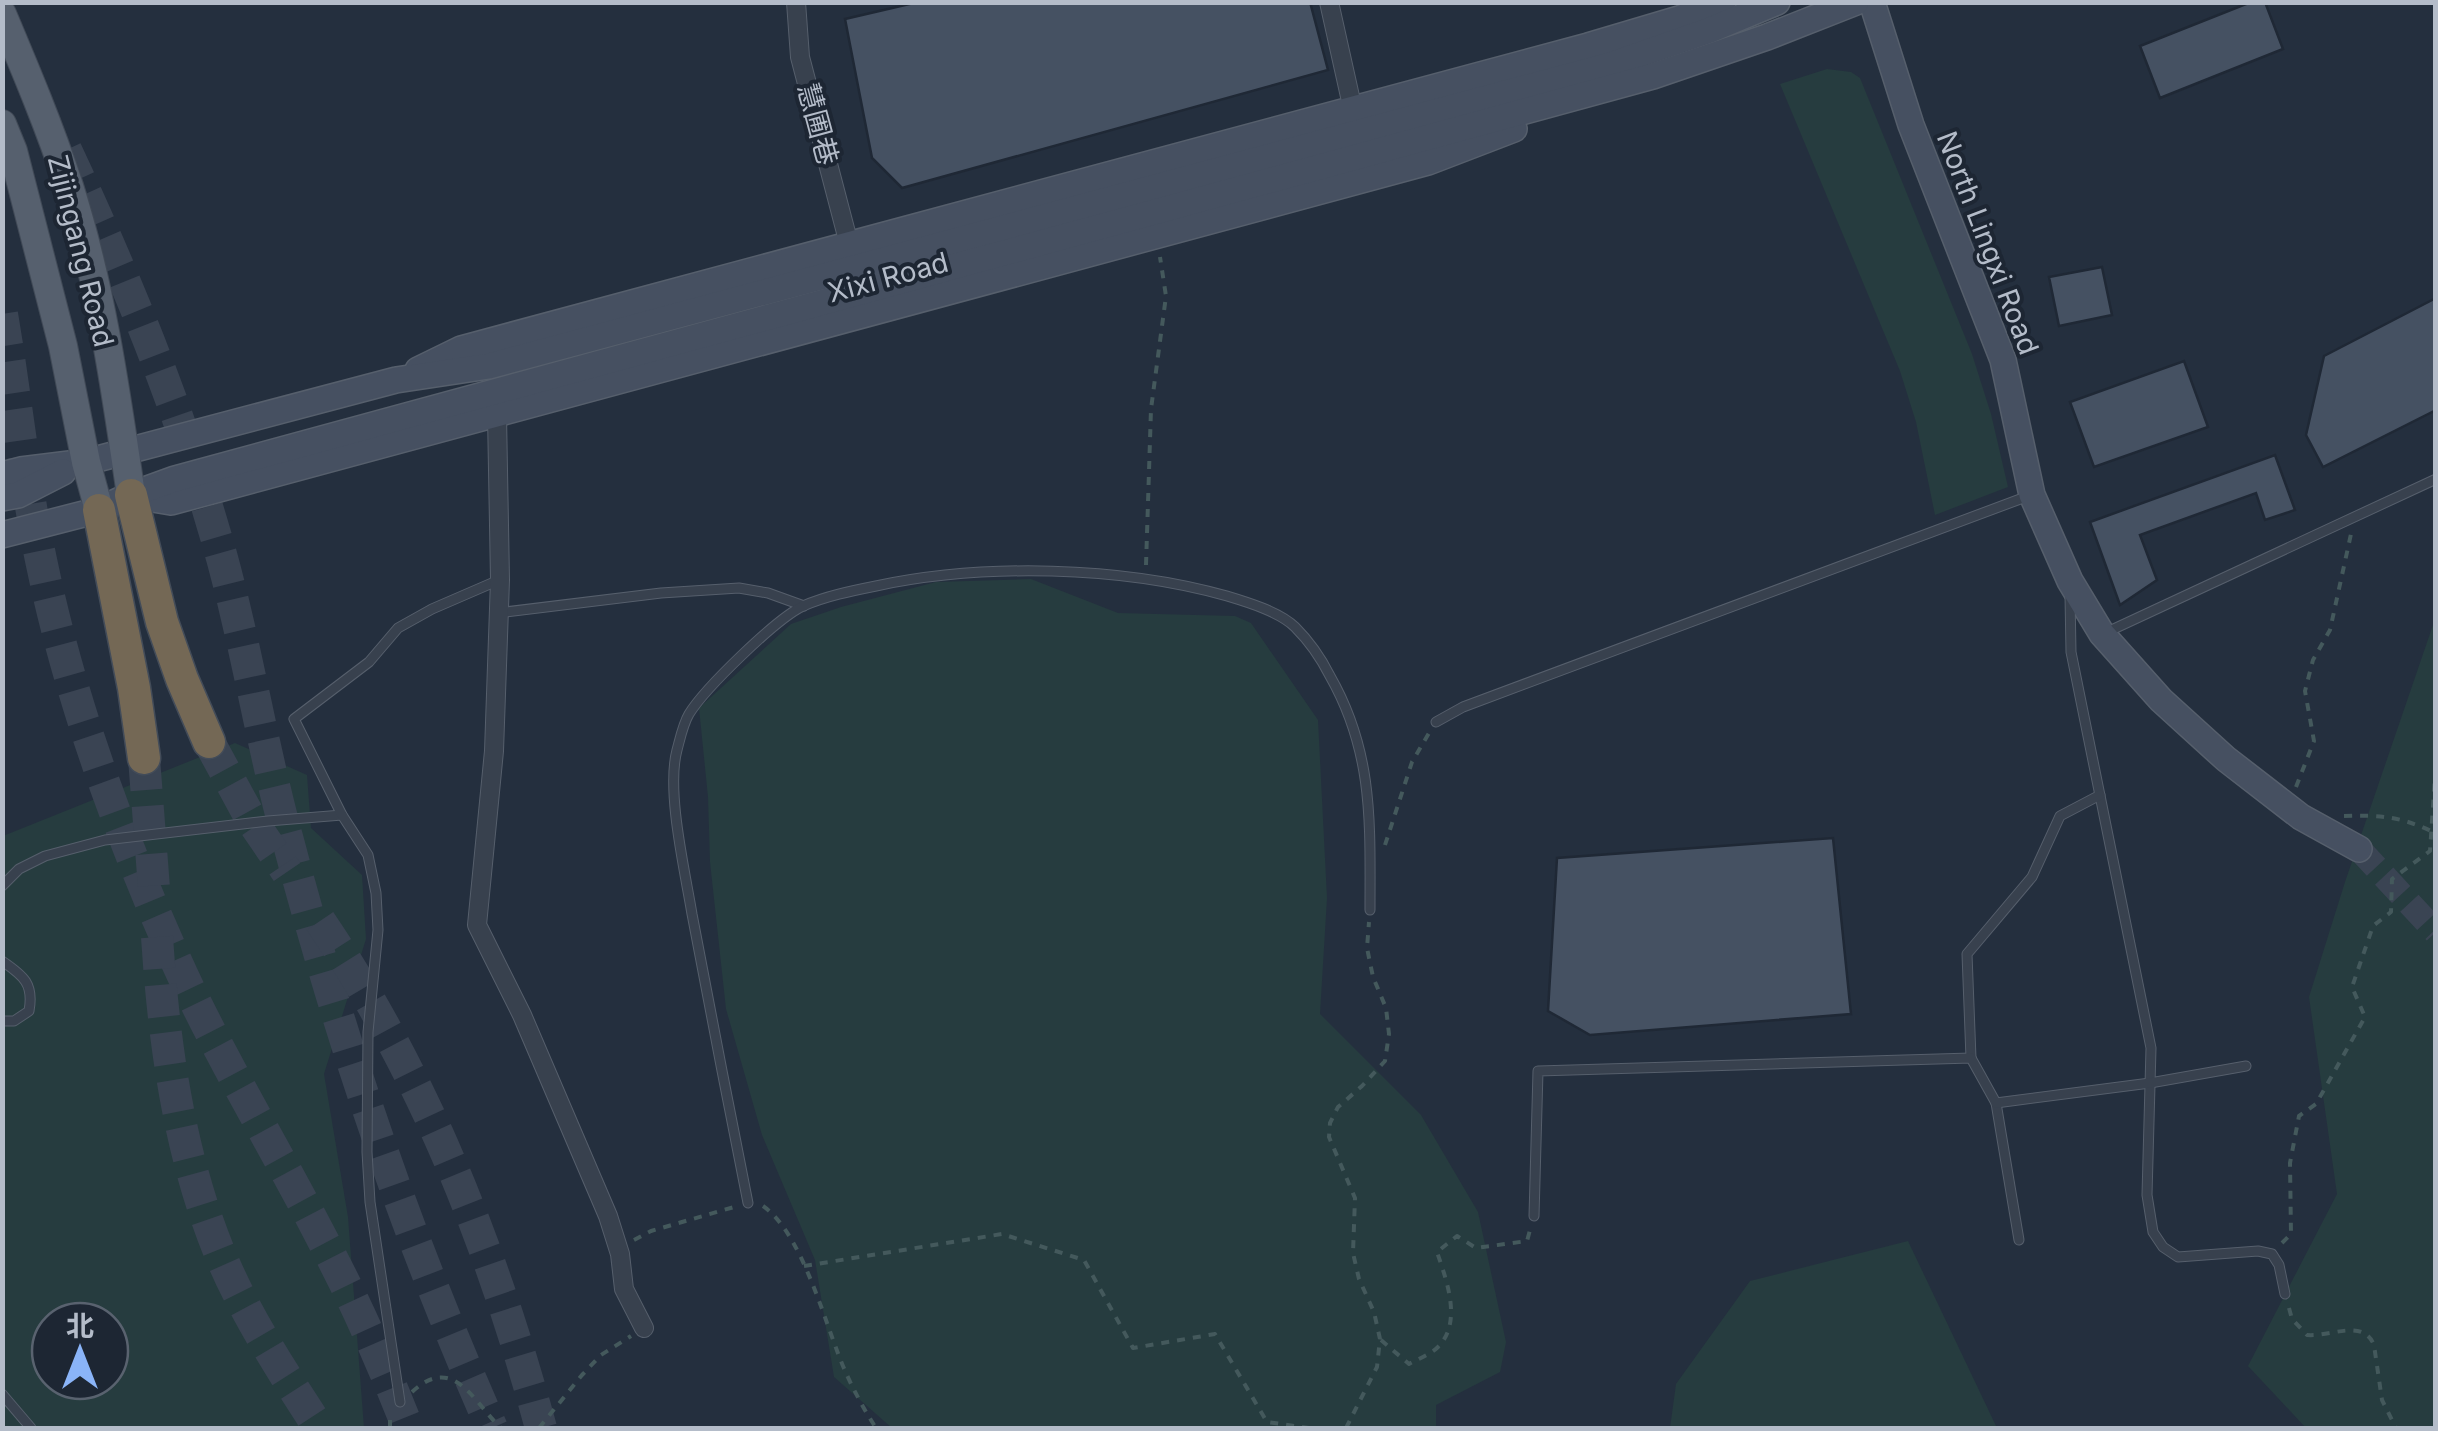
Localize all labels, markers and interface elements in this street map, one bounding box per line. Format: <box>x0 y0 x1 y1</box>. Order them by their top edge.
street label: 慧圃巷 <box>791 79 845 169</box>
street label: North Lingxi Road <box>1930 127 2046 359</box>
street label: Zijingang Road <box>41 152 121 350</box>
street label: Xixi Road <box>824 245 952 309</box>
north arrow <box>30 1301 130 1401</box>
text: 北 <box>66 1309 94 1343</box>

